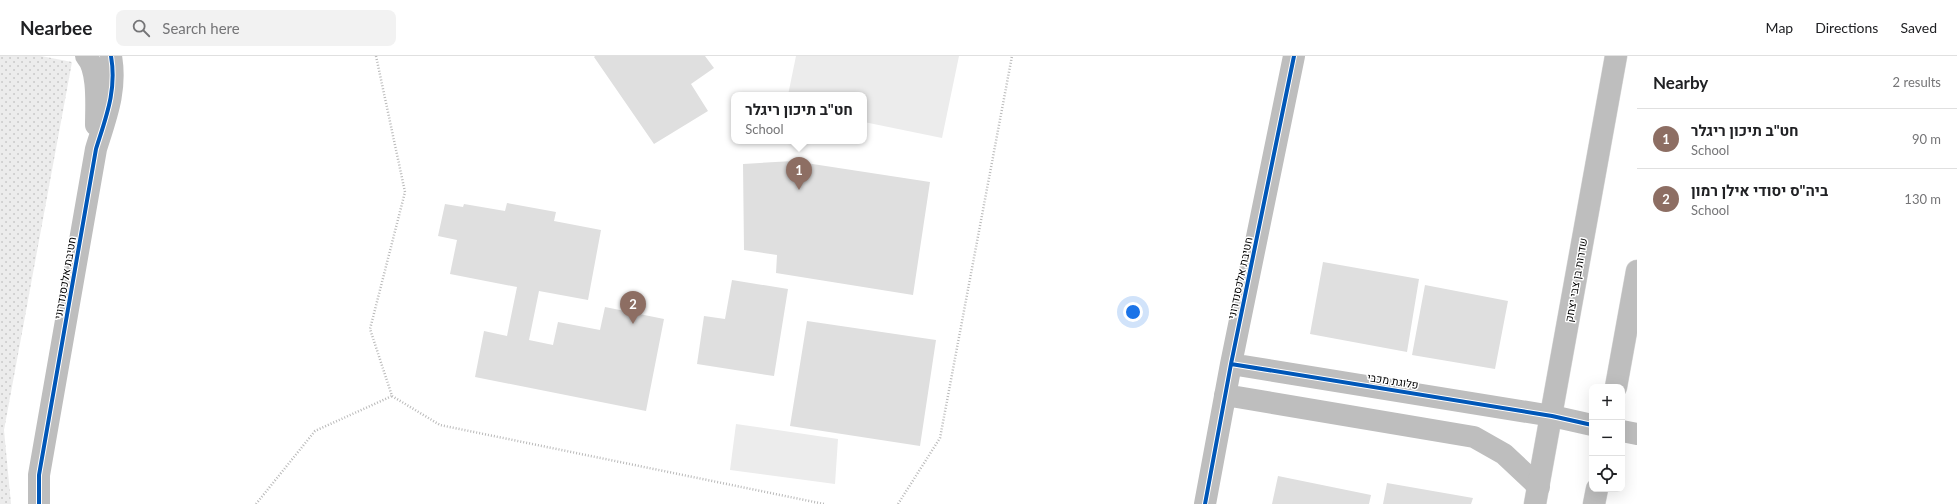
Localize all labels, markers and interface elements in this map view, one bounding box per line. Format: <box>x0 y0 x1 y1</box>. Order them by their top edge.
search box <box>116 10 396 46</box>
text: Nearbee <box>20 16 92 39</box>
icon: search <box>130 17 152 39</box>
text: Search here <box>162 19 240 37</box>
text: Map <box>1766 19 1793 36</box>
text: Directions <box>1815 19 1878 36</box>
text: Saved <box>1900 19 1937 36</box>
text: Nearby <box>1653 72 1708 93</box>
text: 2 results <box>1893 74 1941 90</box>
popup <box>731 92 867 144</box>
text: חט"ב תיכון ריגלר <box>745 100 853 118</box>
text: School <box>745 121 784 137</box>
text: חט"ב תיכון ריגלר <box>1691 121 1799 139</box>
text: 1 <box>1662 131 1670 147</box>
text: 90 m <box>1912 131 1941 147</box>
text: School <box>1691 142 1729 158</box>
pin: 1 <box>786 157 812 190</box>
text: ביה"ס יסודי אילן רמון <box>1691 181 1828 199</box>
text: 2 <box>1662 191 1670 207</box>
text: 130 m <box>1904 191 1941 207</box>
text: School <box>1691 202 1729 218</box>
street label: חטיבת אלכסנדרוני <box>51 236 78 320</box>
street label: חטיבת אלכסנדרוני <box>1224 236 1255 320</box>
street label: שדרות בן צבי יצחק <box>1562 237 1589 323</box>
pin: 2 <box>620 291 646 324</box>
your location <box>1123 302 1143 322</box>
street label: פלוגת מכבי <box>1367 370 1420 391</box>
map controls <box>1589 384 1625 492</box>
button: + <box>1589 384 1625 420</box>
button: − <box>1589 420 1625 456</box>
button: locate <box>1589 456 1625 492</box>

